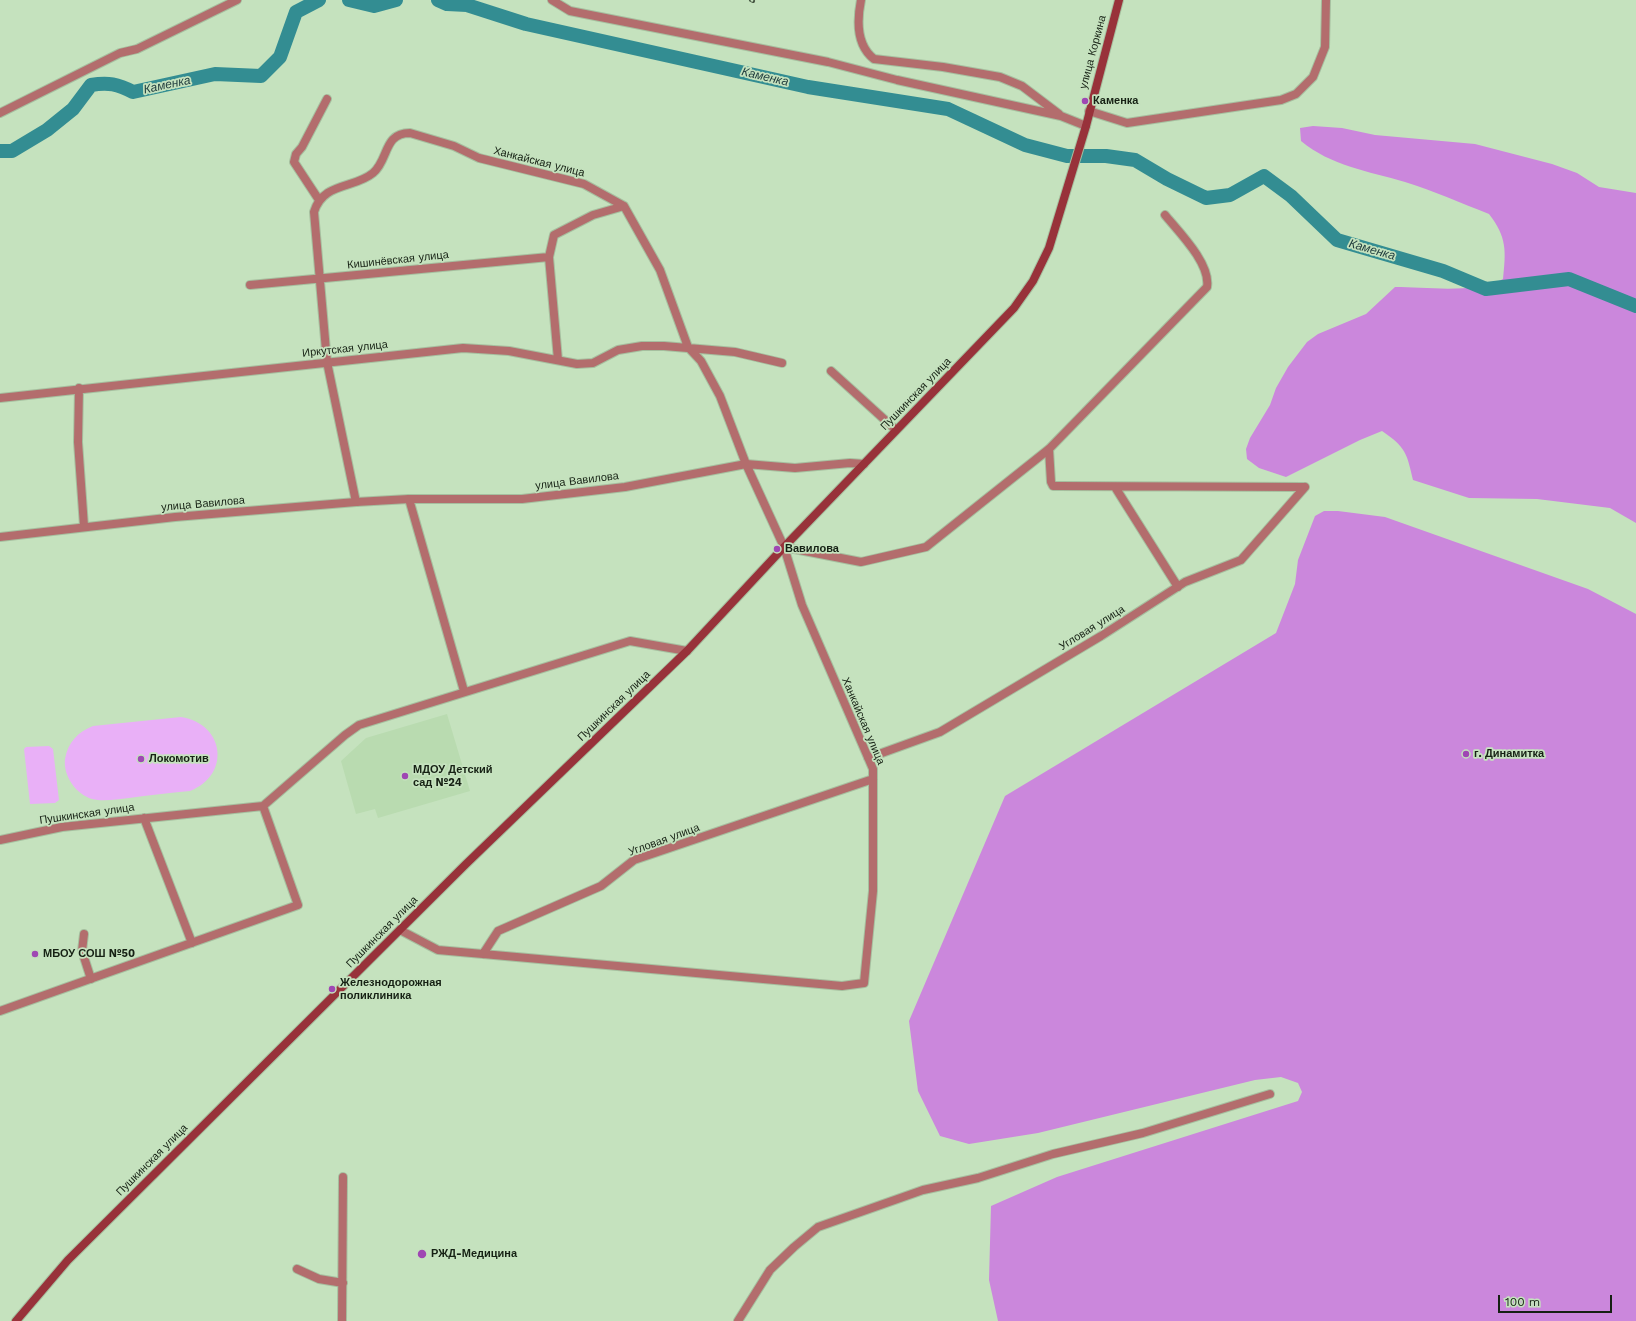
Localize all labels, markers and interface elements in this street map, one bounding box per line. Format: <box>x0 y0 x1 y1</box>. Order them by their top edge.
street label: улица Коркина <box>1077 14 1109 90</box>
water label: Каменка <box>740 65 790 89</box>
water label: Каменка <box>142 73 192 97</box>
place label: Каменка <box>1093 94 1138 108</box>
marker: Каменка <box>1080 96 1090 106</box>
street label: Ханкайская улица <box>492 144 586 180</box>
water label: Каменка <box>1347 237 1397 263</box>
street label: Кишинёвская улица <box>347 248 449 272</box>
street label: Иркутская улица <box>302 338 388 360</box>
street label: Пушкинская улица <box>878 355 954 433</box>
street label: улица Вавилова <box>535 469 619 493</box>
street label: улица Вавилова <box>161 494 245 514</box>
place label: Вавилова <box>785 542 839 556</box>
marker: Вавилова <box>772 544 782 554</box>
street label: Угловая улица <box>1057 603 1127 653</box>
street label: Пушкинская улица <box>575 668 653 744</box>
street label: Ханкайская улица <box>839 675 887 767</box>
place label: г. Динамитка <box>1474 747 1544 761</box>
marker: г. Динамитка <box>1461 749 1471 759</box>
place label: Локомотив <box>149 752 209 766</box>
marker: Локомотив <box>136 754 146 764</box>
place label: МДОУ Детский сад №24 <box>413 763 493 789</box>
marker: МДОУ Детский сад №24 <box>400 771 410 781</box>
street label: Пушкинская улица <box>39 801 135 827</box>
street label: Угловая улица <box>627 821 701 859</box>
street label: Пушкинская улица <box>343 893 421 971</box>
place label: МБОУ СОШ №50 <box>43 947 135 961</box>
marker: МБОУ СОШ №50 <box>30 949 40 959</box>
place label: Железнодорожная поликлиника <box>340 976 442 1002</box>
marker: Железнодорожная поликлиника <box>327 984 337 994</box>
street label: Пушкинская улица <box>113 1121 191 1199</box>
place label: РЖД-Медицина <box>431 1247 517 1261</box>
marker: РЖД-Медицина <box>416 1248 428 1260</box>
scale bar <box>1500 1287 1614 1313</box>
text: 100 m <box>1505 1295 1540 1309</box>

